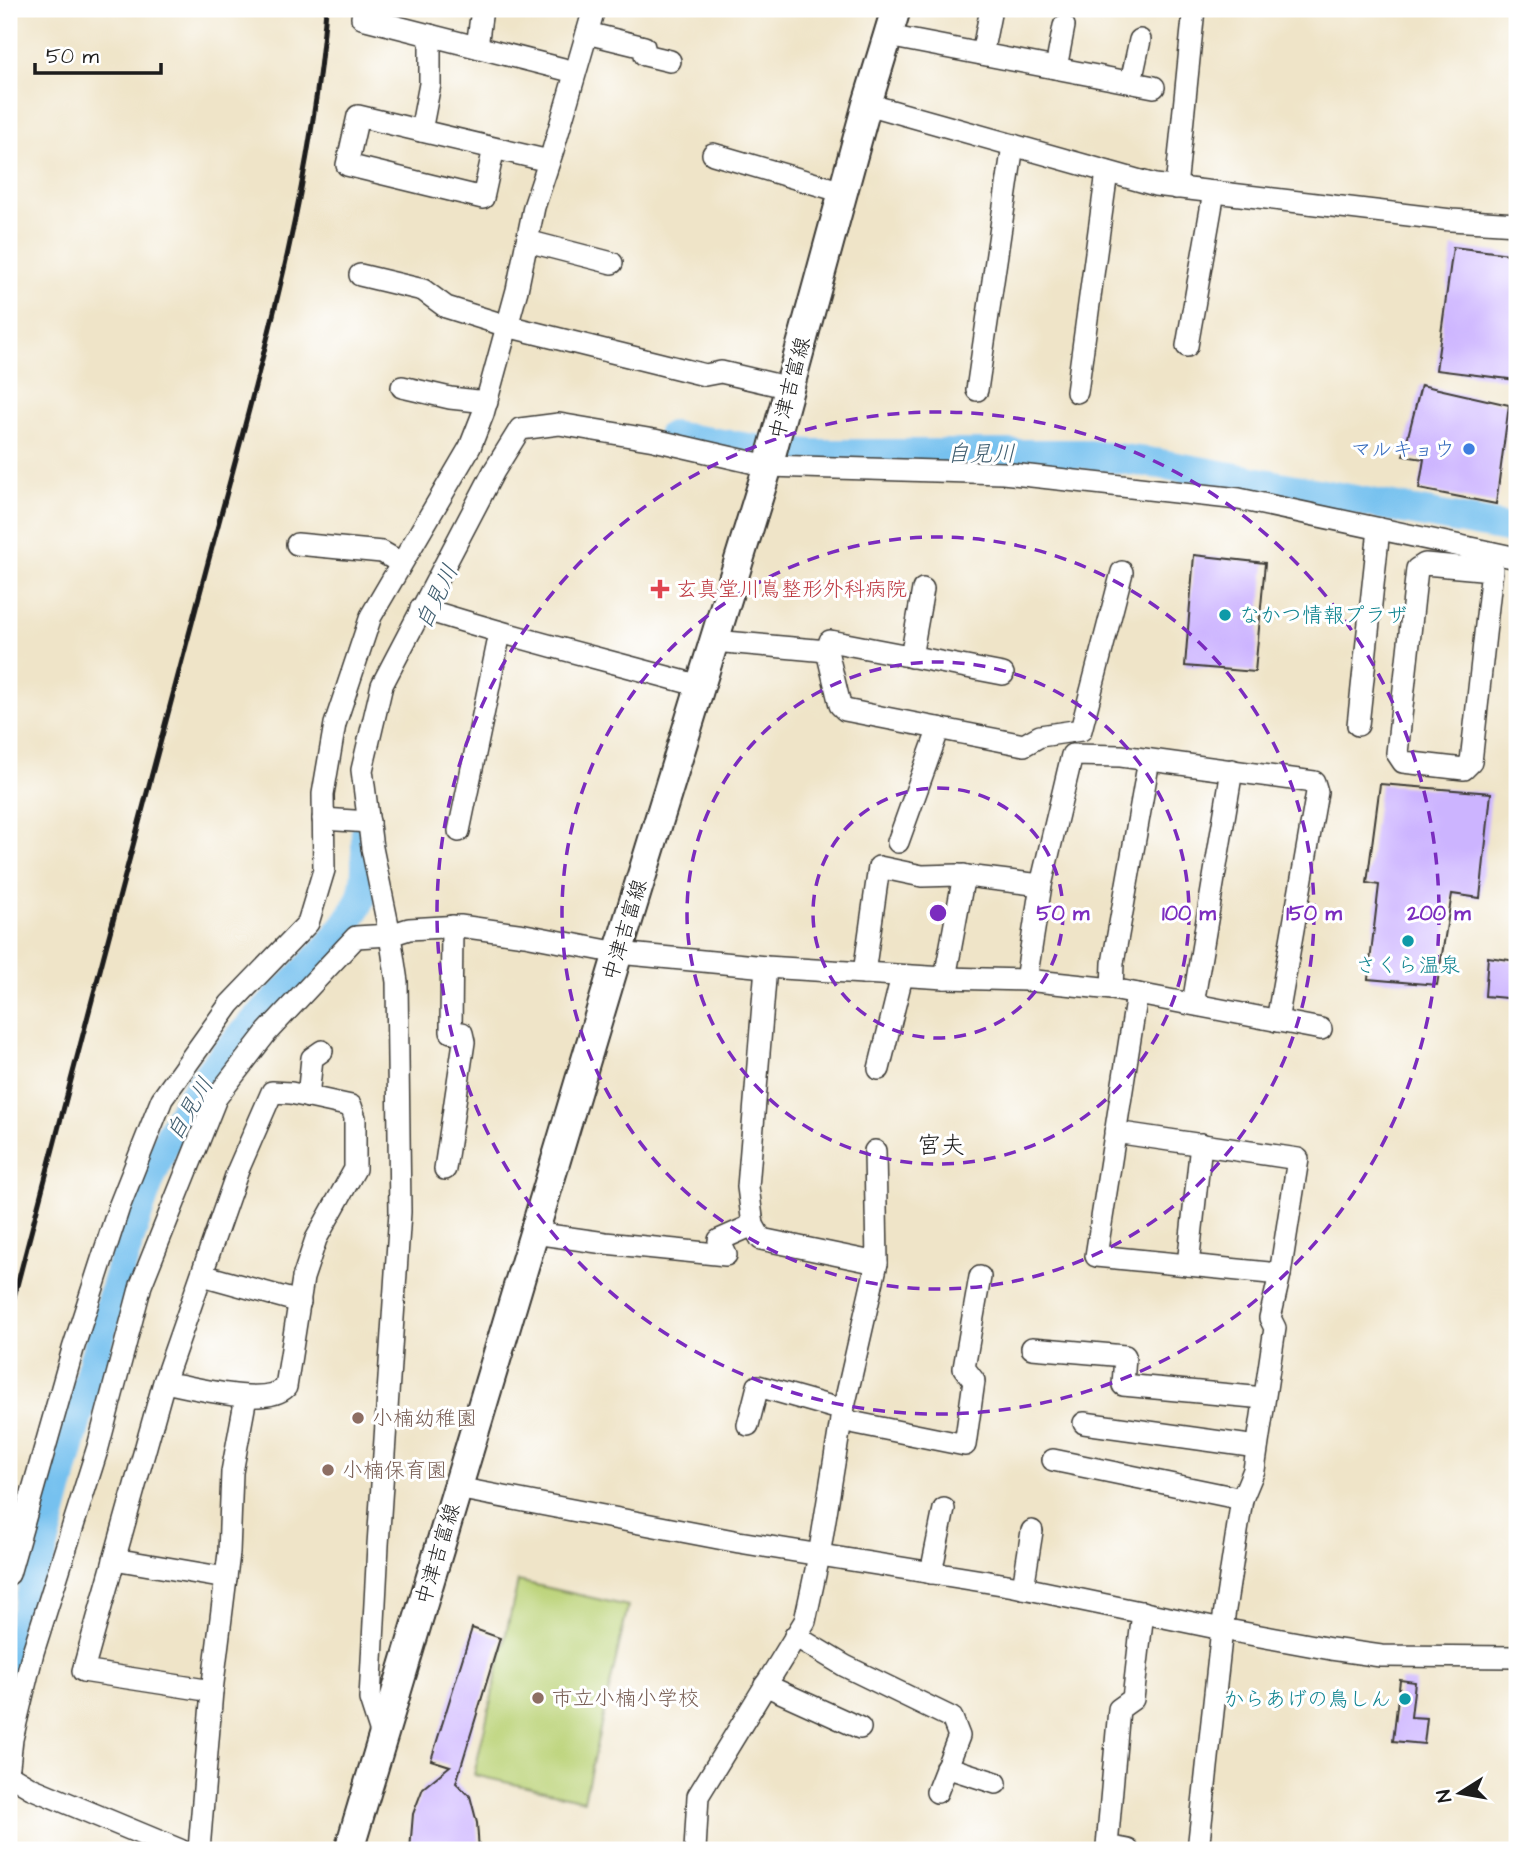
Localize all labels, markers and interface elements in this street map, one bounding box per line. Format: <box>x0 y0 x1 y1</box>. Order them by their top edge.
scale bar <box>35 32 161 76</box>
text: 50 m <box>46 42 100 71</box>
street label: 中津吉富線 <box>762 334 818 442</box>
place label: マルキョウ <box>1350 435 1455 464</box>
water label: 自見川 <box>947 438 1016 470</box>
marker: マルキョウ <box>1461 441 1477 457</box>
water label: 自見川 <box>407 559 467 635</box>
place label: 玄真堂川嶌整形外科病院 <box>676 575 907 604</box>
marker: 玄真堂川嶌整形外科病院 <box>650 579 670 599</box>
place label: なかつ情報プラザ <box>1239 601 1407 630</box>
marker: なかつ情報プラザ <box>1217 607 1233 623</box>
street label: 中津吉富線 <box>596 876 654 984</box>
text: 50 m <box>1037 899 1090 928</box>
text: 100 m <box>1162 899 1217 928</box>
text: 150 m <box>1286 899 1342 928</box>
text: 200 m <box>1406 899 1471 928</box>
centre of rings <box>926 901 950 925</box>
marker: さくら温泉 <box>1400 933 1416 949</box>
place label: さくら温泉 <box>1356 951 1461 980</box>
water label: 自見川 <box>159 1071 221 1147</box>
district label: 宮夫 <box>917 1129 965 1163</box>
place label: 小楠幼稚園 <box>372 1404 477 1433</box>
marker: 小楠幼稚園 <box>350 1410 366 1426</box>
place label: 小楠保育園 <box>342 1456 447 1485</box>
marker: 小楠保育園 <box>320 1462 336 1478</box>
street label: 中津吉富線 <box>409 1500 467 1608</box>
place label: 市立小楠小学校 <box>552 1684 699 1713</box>
place label: からあげの鳥しん <box>1223 1685 1391 1714</box>
marker: 市立小楠小学校 <box>530 1690 546 1706</box>
marker: からあげの鳥しん <box>1397 1691 1413 1707</box>
north arrow <box>1424 1758 1494 1828</box>
text: N <box>1430 1787 1459 1804</box>

